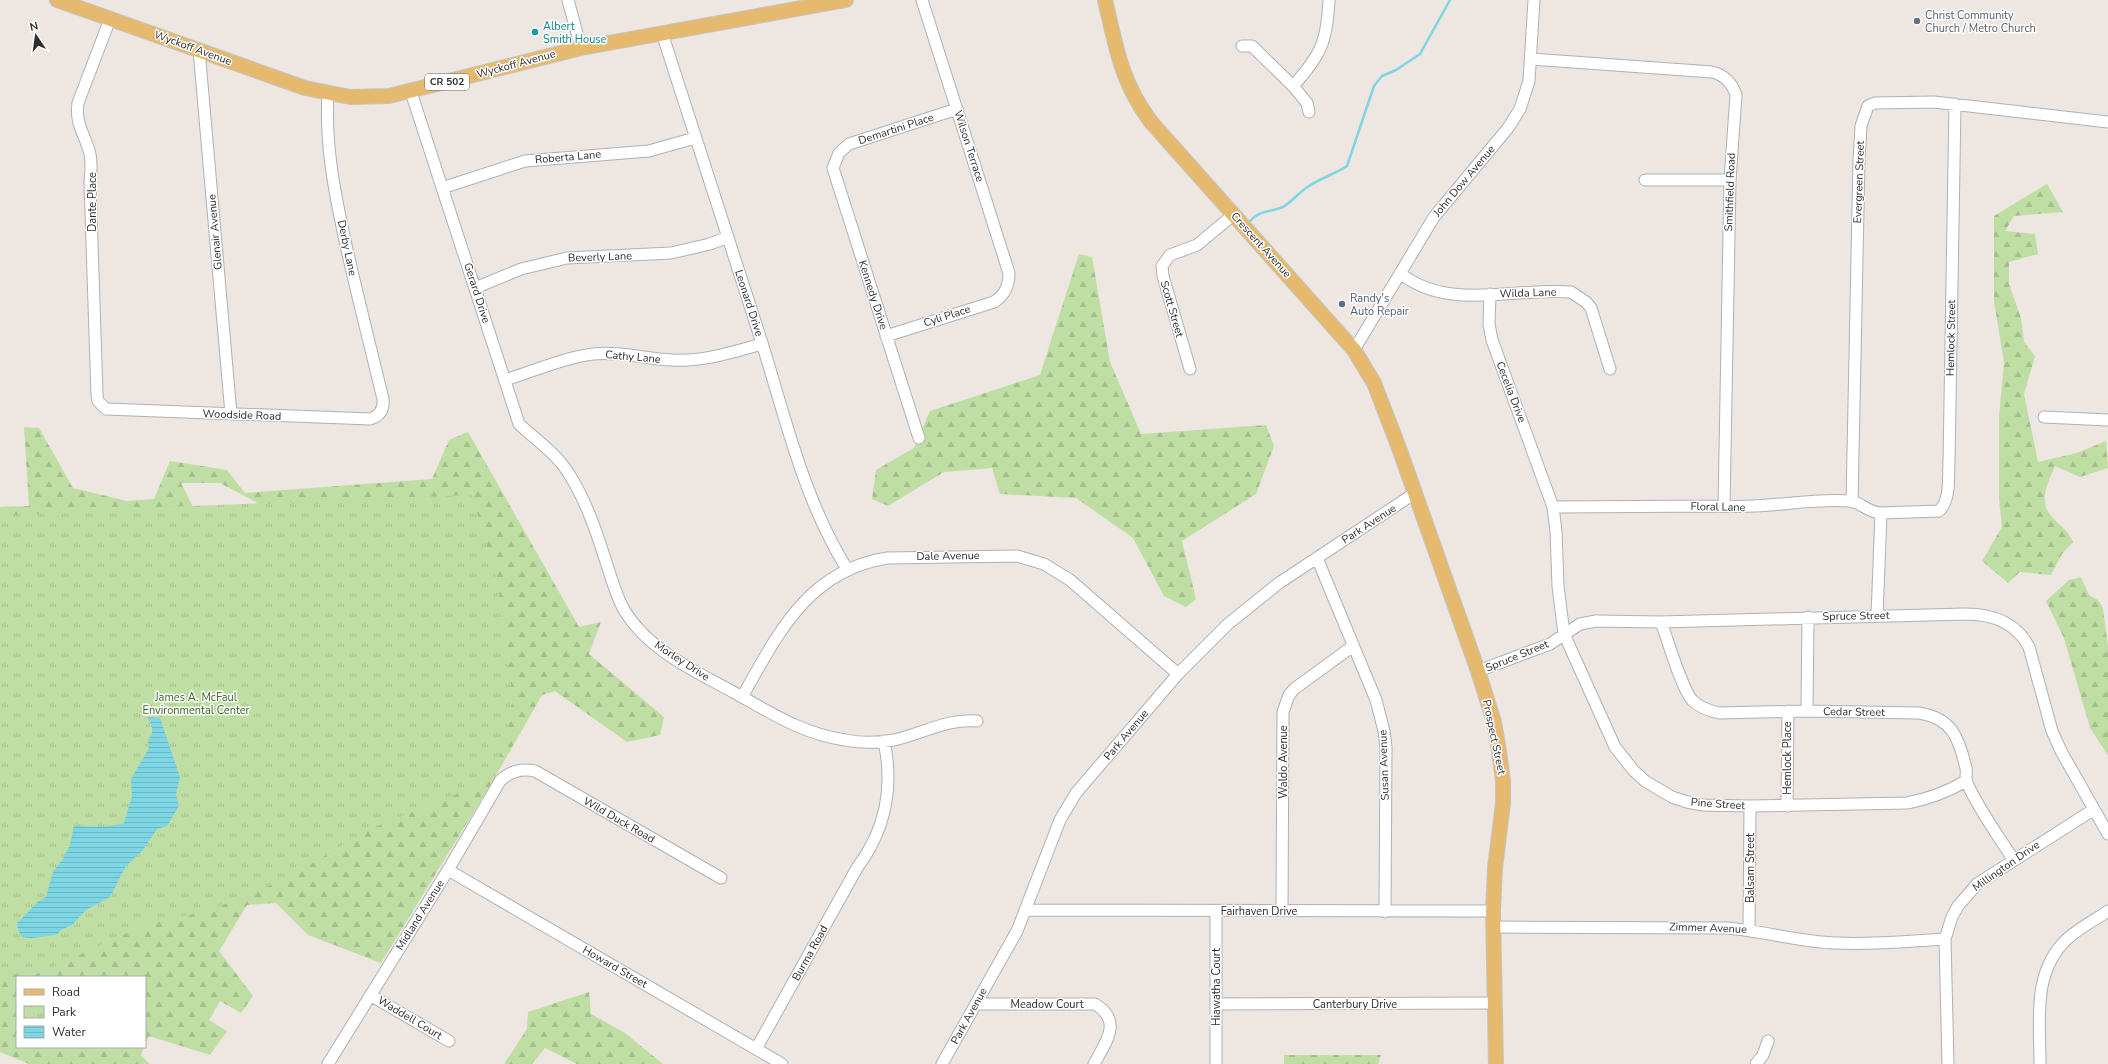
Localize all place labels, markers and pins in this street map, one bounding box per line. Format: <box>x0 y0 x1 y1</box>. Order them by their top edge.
place label: Christ Community Church / Metro Church <box>1925 8 2036 36</box>
marker: Christ Community Church / Metro Church <box>1912 16 1922 26</box>
place label: Albert Smith House <box>543 19 607 47</box>
marker: Albert Smith House <box>530 27 540 37</box>
place label: Randy's Auto Repair <box>1350 291 1409 319</box>
marker: Randy's Auto Repair <box>1337 299 1347 309</box>

